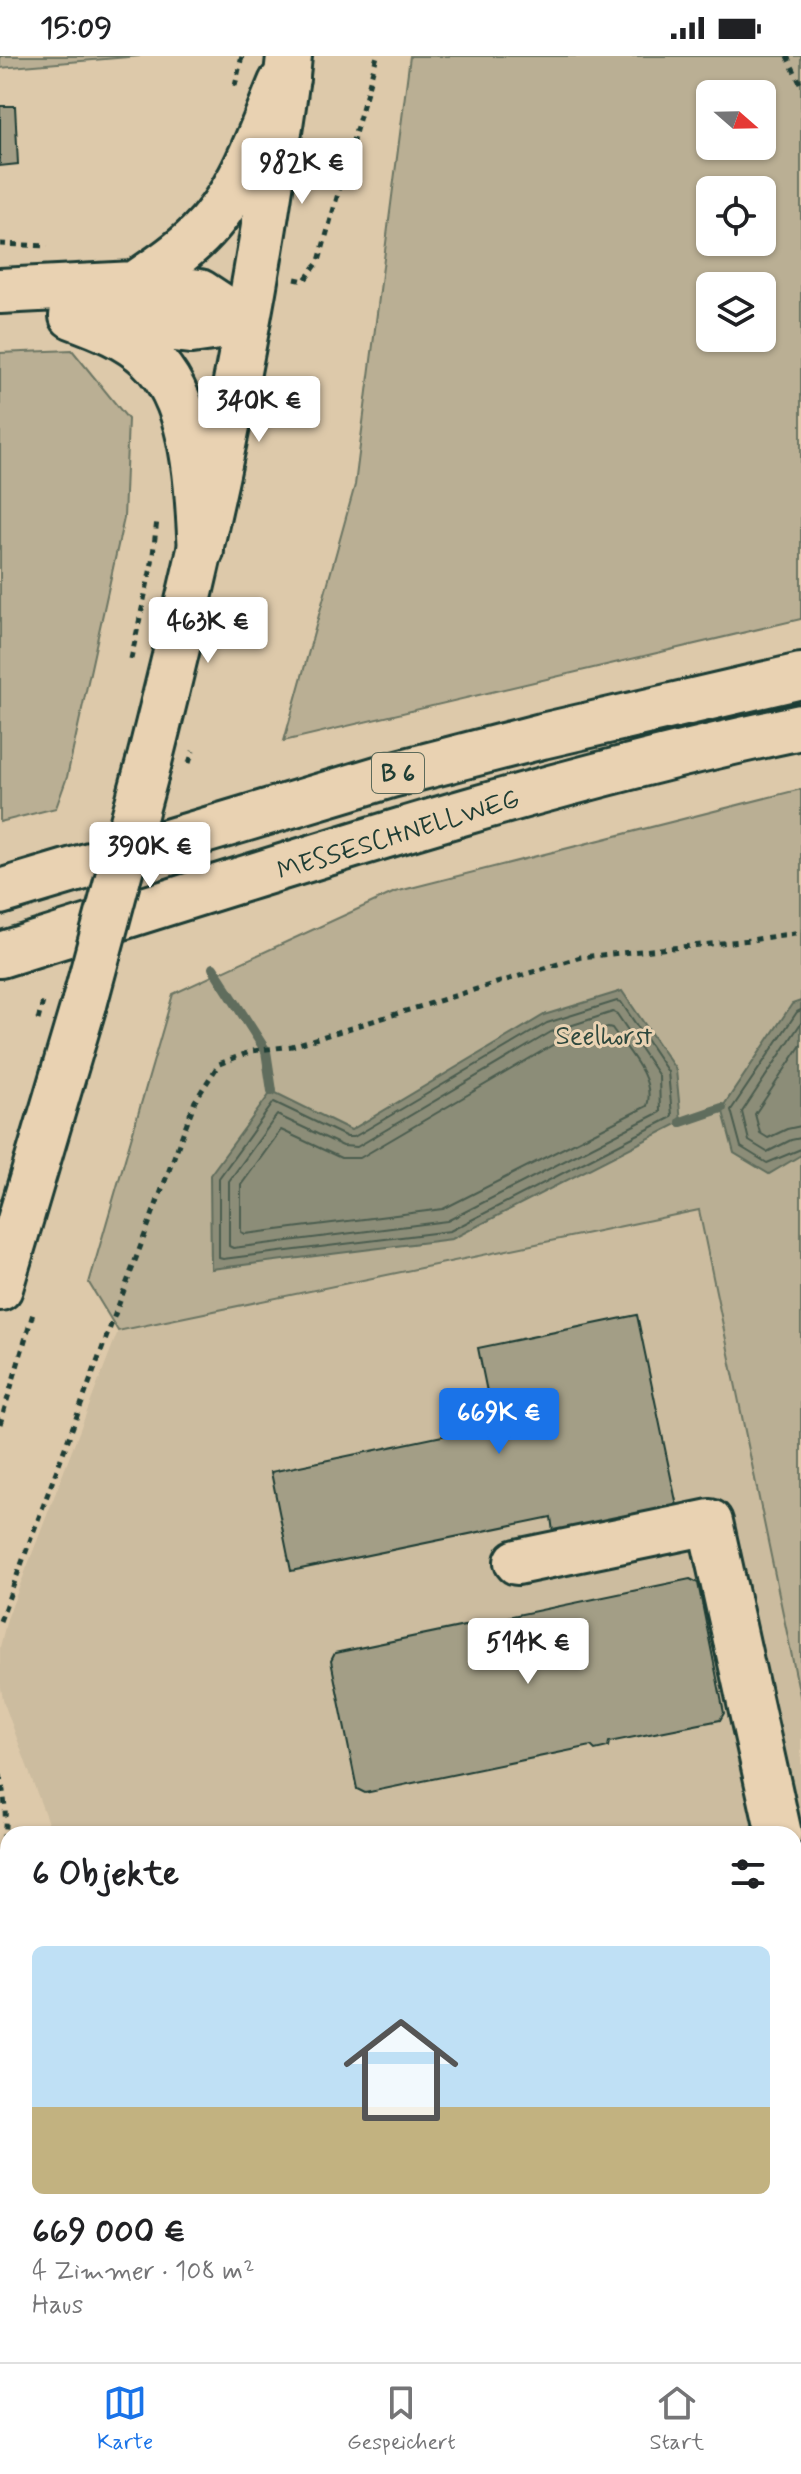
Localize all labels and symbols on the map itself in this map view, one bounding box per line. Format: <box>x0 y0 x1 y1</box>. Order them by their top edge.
north arrow <box>696 80 776 160</box>
pin: 982K € <box>237 138 367 206</box>
pin: 340K € <box>194 376 324 444</box>
pin: 463K € <box>143 597 273 665</box>
road number: B 6 <box>372 753 424 793</box>
street label: MESSESCHNELLWEG <box>273 783 524 889</box>
pin: 390K € <box>85 822 215 890</box>
park label: Seelhorst <box>555 1020 653 1054</box>
pin: 669K € <box>434 1388 564 1456</box>
pin: 514K € <box>463 1618 593 1686</box>

